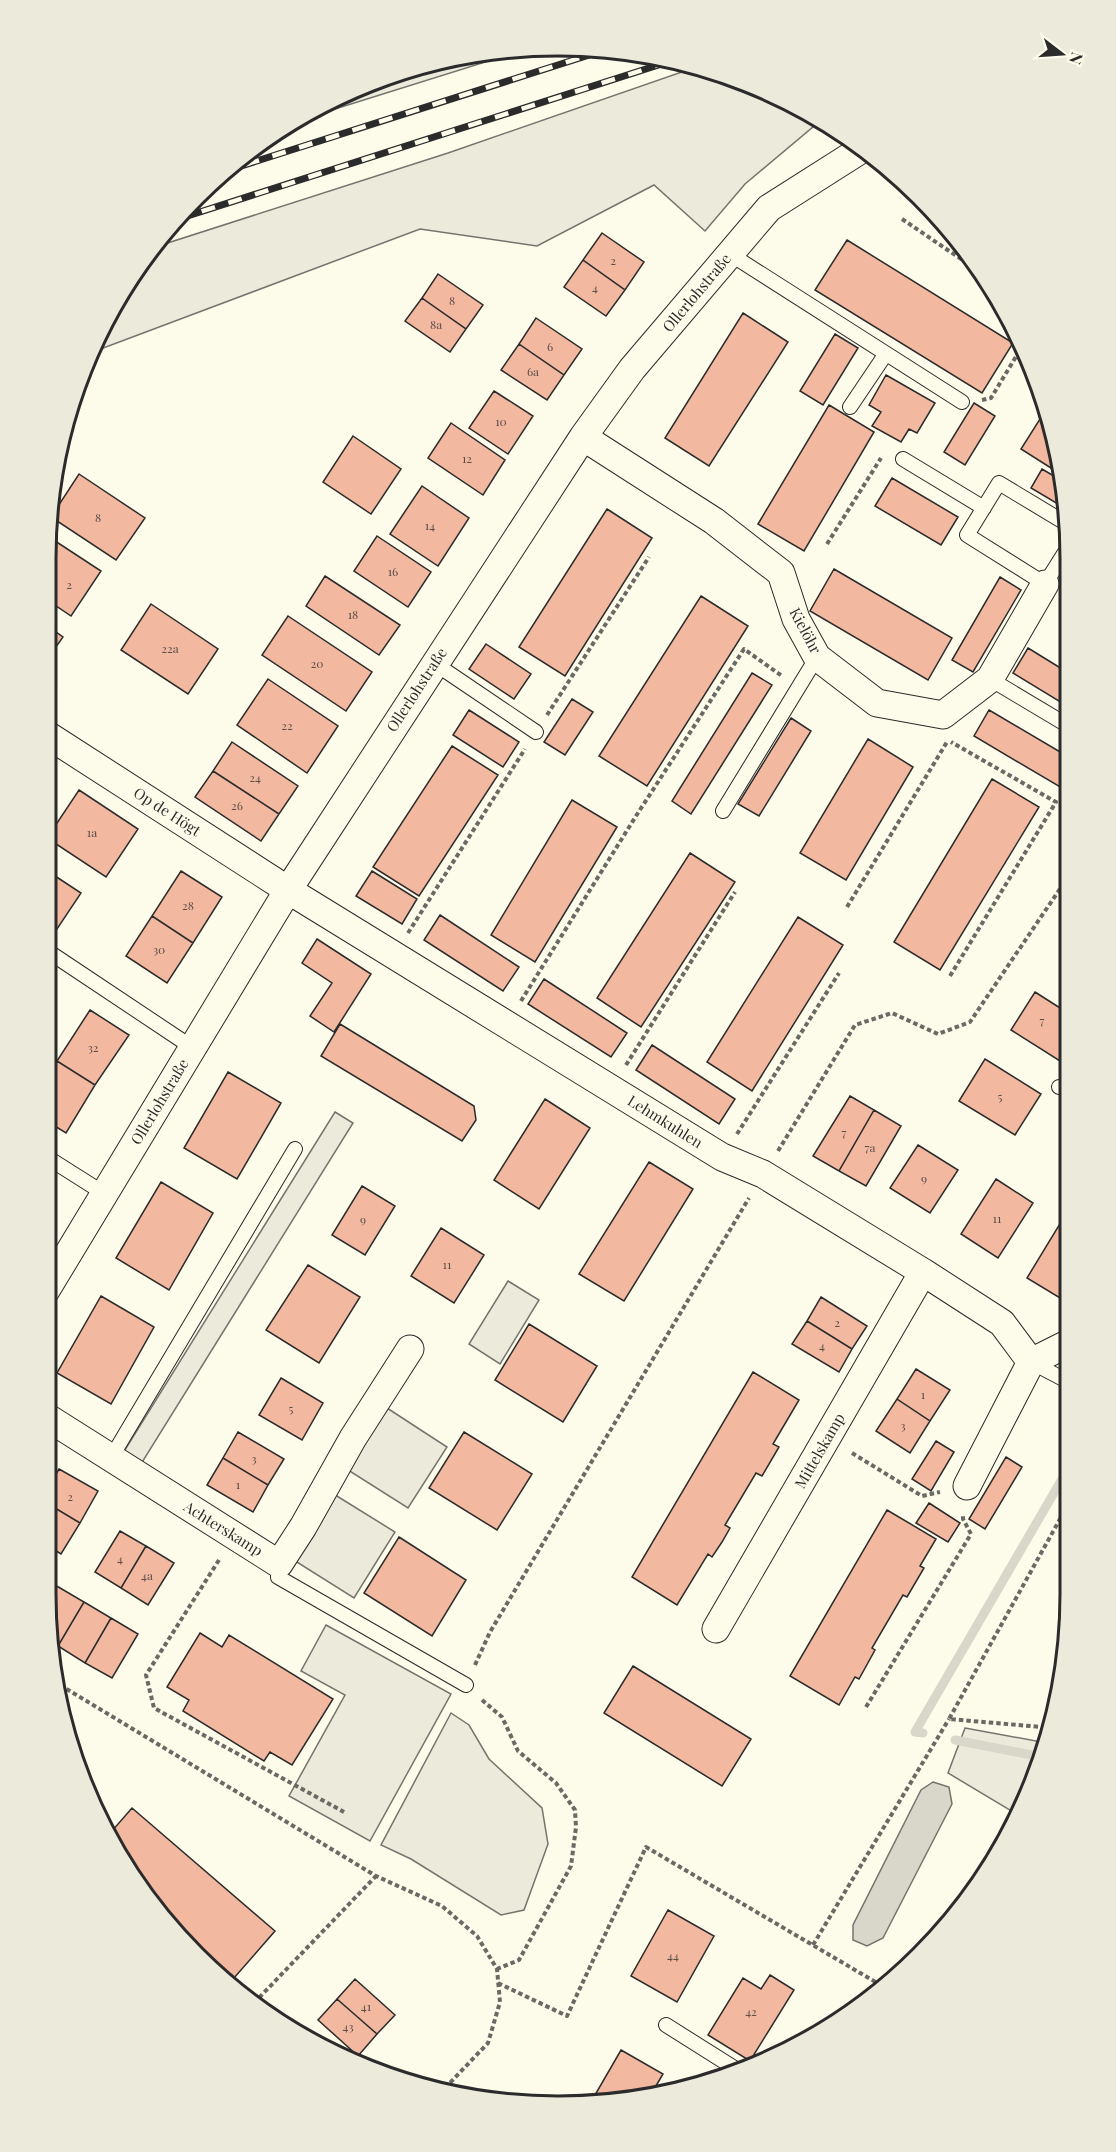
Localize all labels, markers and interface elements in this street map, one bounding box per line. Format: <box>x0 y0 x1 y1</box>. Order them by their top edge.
north arrow <box>1032 24 1092 84</box>
text: N <box>1065 50 1089 68</box>
street label: Ollerlohstraße <box>657 249 735 336</box>
house number: 2 <box>610 252 616 268</box>
house number: 4 <box>592 279 598 295</box>
house number: 8 <box>449 292 455 308</box>
house number: 8a <box>430 316 442 332</box>
house number: 6 <box>547 338 553 354</box>
house number: 6a <box>527 363 539 379</box>
house number: 10 <box>495 413 507 429</box>
house number: 12 <box>462 450 472 466</box>
house number: 8 <box>95 509 101 525</box>
house number: 14 <box>425 517 435 533</box>
house number: 16 <box>388 563 398 579</box>
house number: 2 <box>66 576 72 592</box>
street label: Kielöhr <box>785 604 826 657</box>
house number: 18 <box>348 606 358 622</box>
house number: 22a <box>161 640 179 656</box>
street label: Ollerlohstraße <box>381 643 451 736</box>
house number: 20 <box>311 655 323 671</box>
house number: 22 <box>281 717 293 733</box>
house number: 24 <box>249 769 261 785</box>
street label: Op de Högt <box>130 782 205 841</box>
house number: 26 <box>231 797 243 813</box>
house number: 1a <box>87 824 97 840</box>
house number: 28 <box>182 897 194 913</box>
house number: 30 <box>153 941 165 957</box>
house number: 7 <box>1040 1012 1045 1028</box>
house number: 32 <box>87 1039 99 1055</box>
street label: Ollerlohstraße <box>126 1055 193 1148</box>
house number: 5 <box>998 1088 1003 1104</box>
street label: Lehmkuhlen <box>624 1090 707 1152</box>
house number: 7 <box>842 1124 847 1140</box>
house number: 7a <box>865 1139 875 1155</box>
house number: 9 <box>921 1170 927 1186</box>
house number: 11 <box>993 1210 1002 1226</box>
house number: 9 <box>360 1211 366 1227</box>
house number: 11 <box>443 1256 452 1272</box>
house number: 2 <box>834 1314 840 1330</box>
house number: 4 <box>819 1337 825 1353</box>
house number: 1 <box>921 1386 926 1402</box>
house number: 5 <box>289 1400 294 1416</box>
street label: Mittelskamp <box>790 1409 849 1492</box>
house number: 3 <box>900 1417 906 1433</box>
house number: 3 <box>251 1450 257 1466</box>
house number: 1 <box>236 1476 241 1492</box>
house number: 2 <box>67 1488 73 1504</box>
street label: Achterskamp <box>179 1495 267 1560</box>
house number: 4 <box>117 1550 123 1566</box>
house number: 4a <box>141 1567 153 1583</box>
house number: 44 <box>667 1947 679 1963</box>
house number: 41 <box>361 1998 372 2014</box>
house number: 42 <box>745 2003 757 2019</box>
house number: 43 <box>342 2018 354 2034</box>

